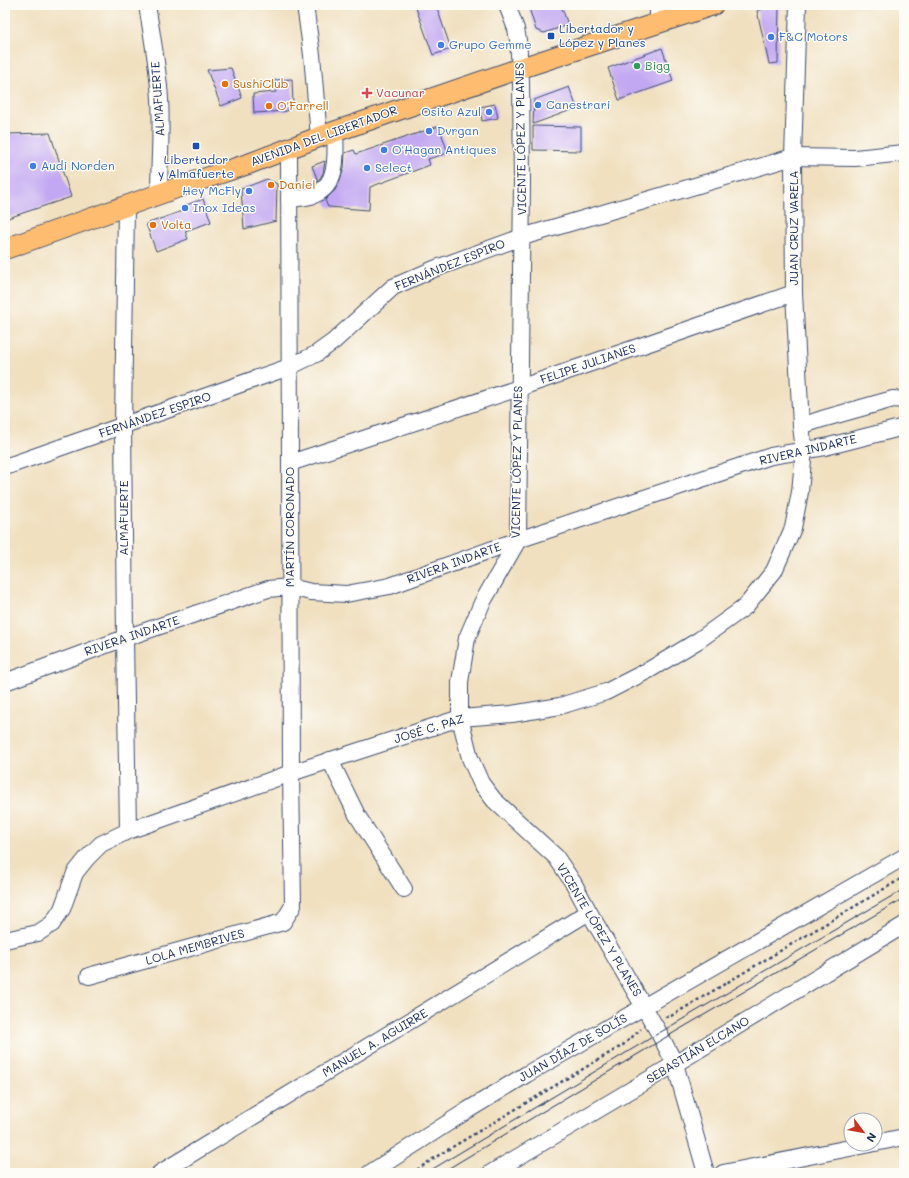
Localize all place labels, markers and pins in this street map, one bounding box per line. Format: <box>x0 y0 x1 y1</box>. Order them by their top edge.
place label: Libertador y López y Planes <box>559 20 646 50</box>
place label: F&C Motors <box>779 28 848 44</box>
marker: Libertador y López y Planes <box>546 31 556 41</box>
marker: F&C Motors <box>766 32 776 42</box>
place label: Grupo Gemme <box>449 36 532 52</box>
marker: Grupo Gemme <box>436 40 446 50</box>
place label: Bigg <box>645 57 670 73</box>
marker: Bigg <box>632 61 642 71</box>
place label: SushiClub <box>233 75 288 91</box>
marker: SushiClub <box>220 79 230 89</box>
place label: Vacunar <box>376 84 425 100</box>
marker: Vacunar <box>361 87 373 99</box>
place label: Canestrari <box>546 96 610 112</box>
place label: O'Farrell <box>277 97 329 113</box>
marker: Canestrari <box>533 100 543 110</box>
marker: O'Farrell <box>264 101 274 111</box>
place label: Osito Azul <box>421 103 481 119</box>
marker: Osito Azul <box>484 107 494 117</box>
place label: Dvrgan <box>437 122 479 138</box>
marker: Dvrgan <box>424 126 434 136</box>
marker: Libertador y Almafuerte <box>191 141 201 151</box>
place label: O'Hagan Antiques <box>392 141 497 157</box>
marker: O'Hagan Antiques <box>379 145 389 155</box>
place label: Libertador y Almafuerte <box>158 151 234 181</box>
place label: Audi Norden <box>41 157 115 173</box>
place label: Select <box>375 159 412 175</box>
marker: Audi Norden <box>28 161 38 171</box>
marker: Select <box>362 163 372 173</box>
place label: Daniel <box>279 176 315 192</box>
marker: Daniel <box>266 180 276 190</box>
place label: Hey McFly <box>182 182 241 198</box>
marker: Hey McFly <box>244 186 254 196</box>
place label: Inox Ideas <box>193 199 256 215</box>
marker: Inox Ideas <box>180 203 190 213</box>
place label: Volta <box>161 216 192 232</box>
marker: Volta <box>148 220 158 230</box>

